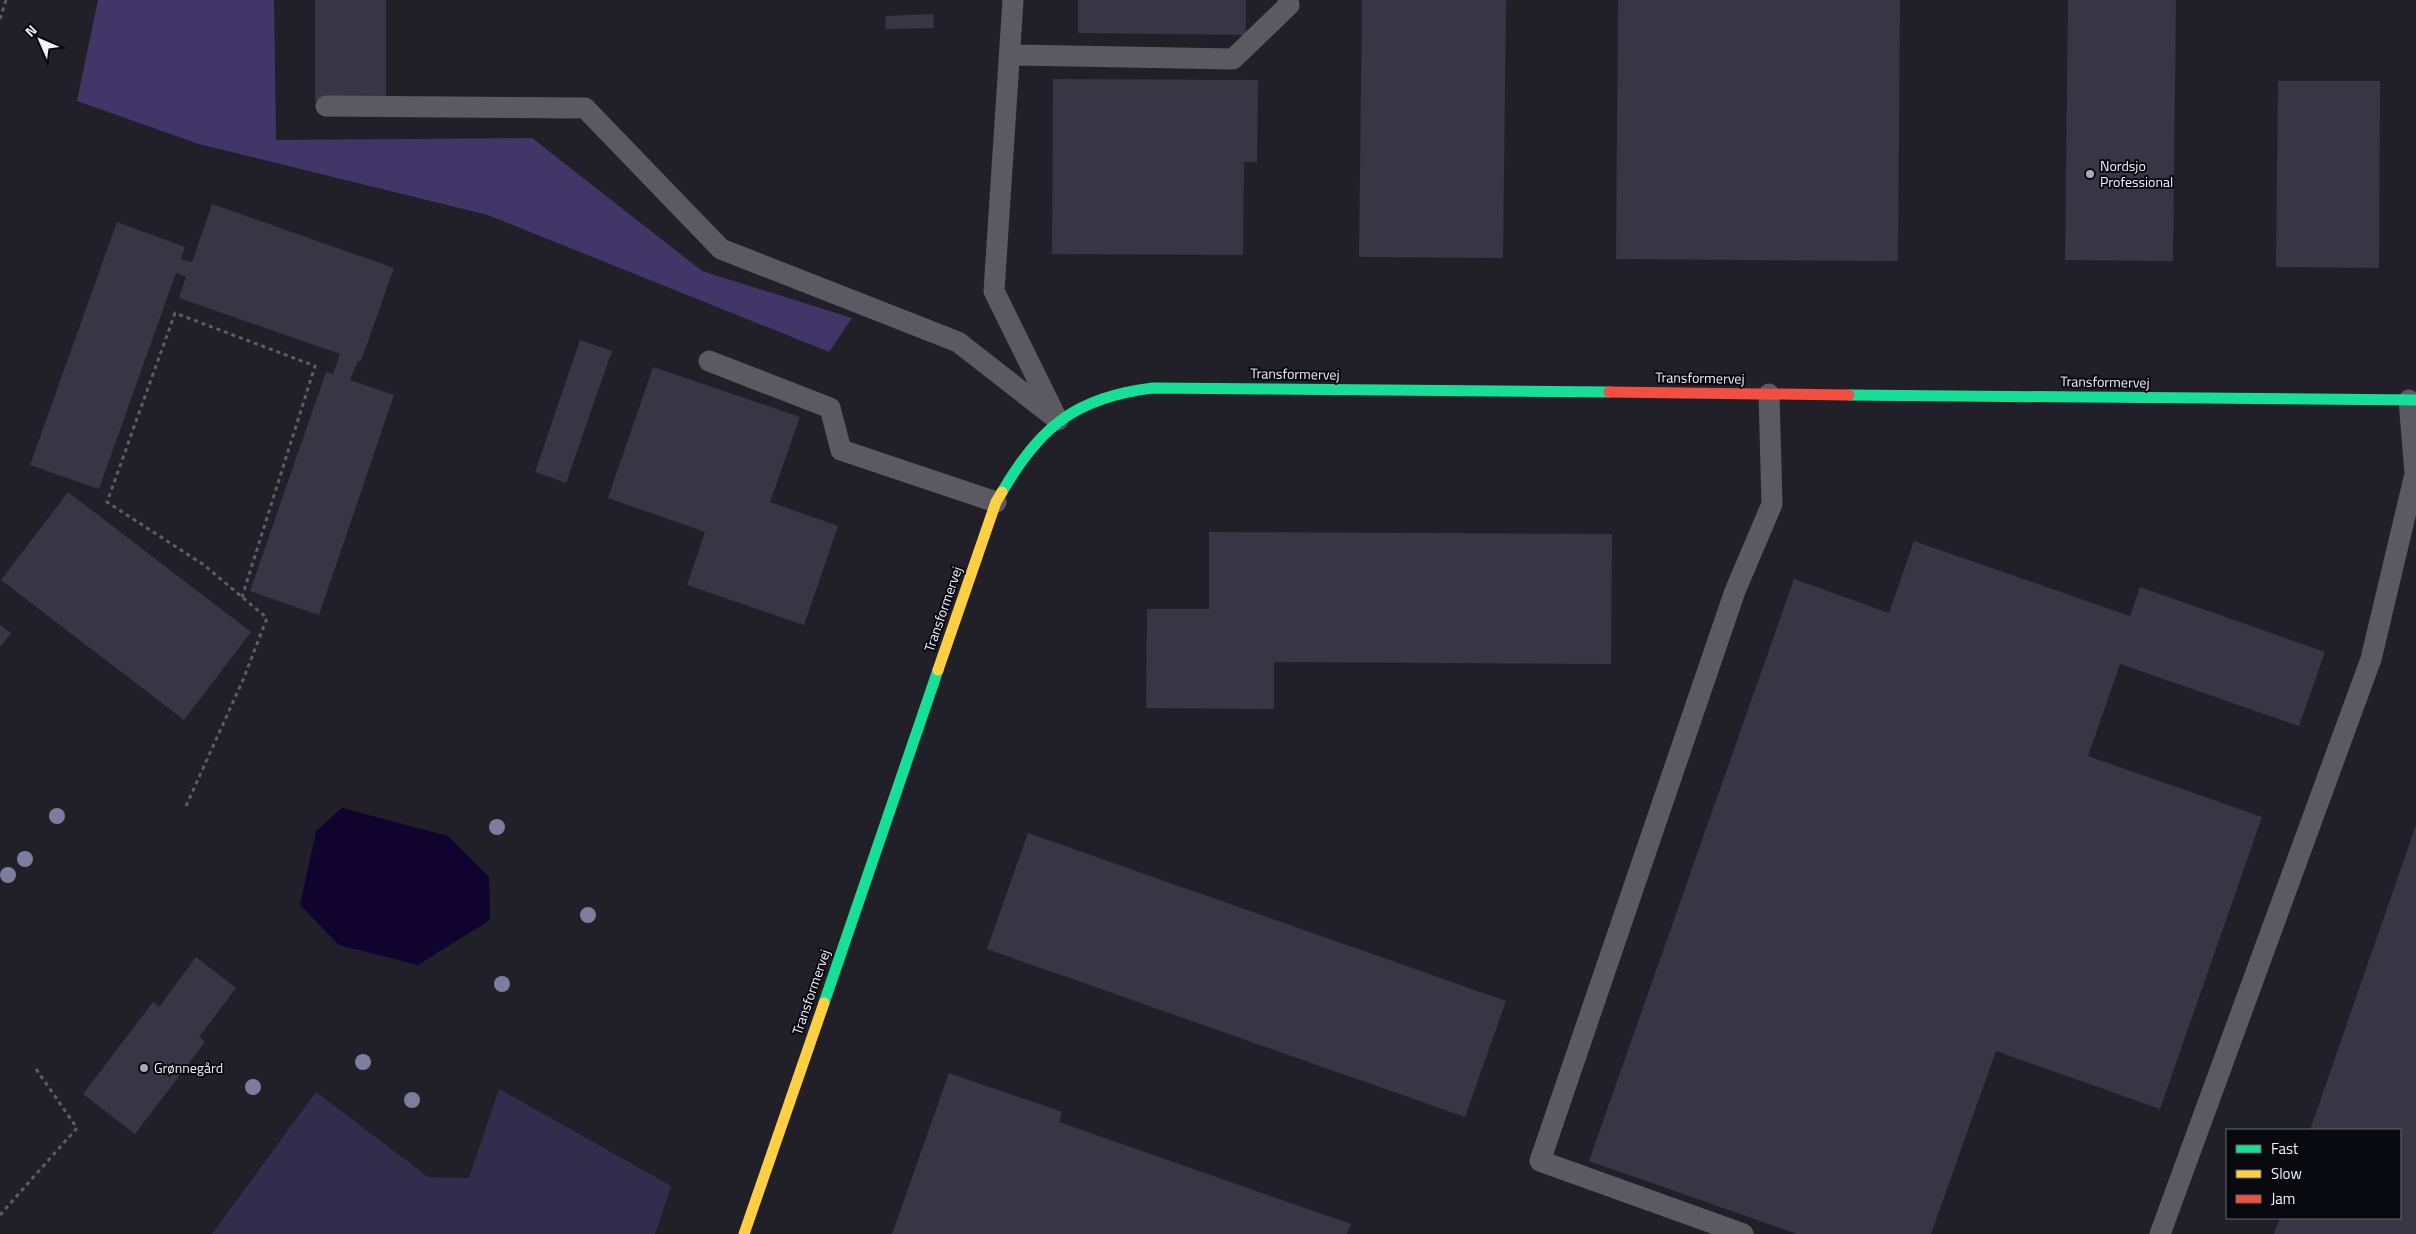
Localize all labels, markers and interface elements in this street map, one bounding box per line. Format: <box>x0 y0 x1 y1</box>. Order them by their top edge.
north arrow <box>15 15 65 65</box>
text: N <box>20 20 41 41</box>
place label: Nordsjo Professional <box>2100 155 2173 192</box>
marker: Nordsjo Professional <box>2084 168 2096 180</box>
street label: Transformervej <box>1250 362 1340 385</box>
street label: Transformervej <box>1655 366 1745 389</box>
street label: Transformervej <box>2060 370 2150 393</box>
street label: Transformervej <box>918 563 967 654</box>
street label: Transformervej <box>786 946 835 1037</box>
place label: Grønnegård <box>154 1057 223 1078</box>
marker: Grønnegård <box>138 1062 150 1074</box>
legend <box>2226 1129 2401 1219</box>
text: Fast <box>2271 1137 2299 1160</box>
text: Slow <box>2271 1162 2302 1185</box>
text: Jam <box>2271 1187 2295 1210</box>

